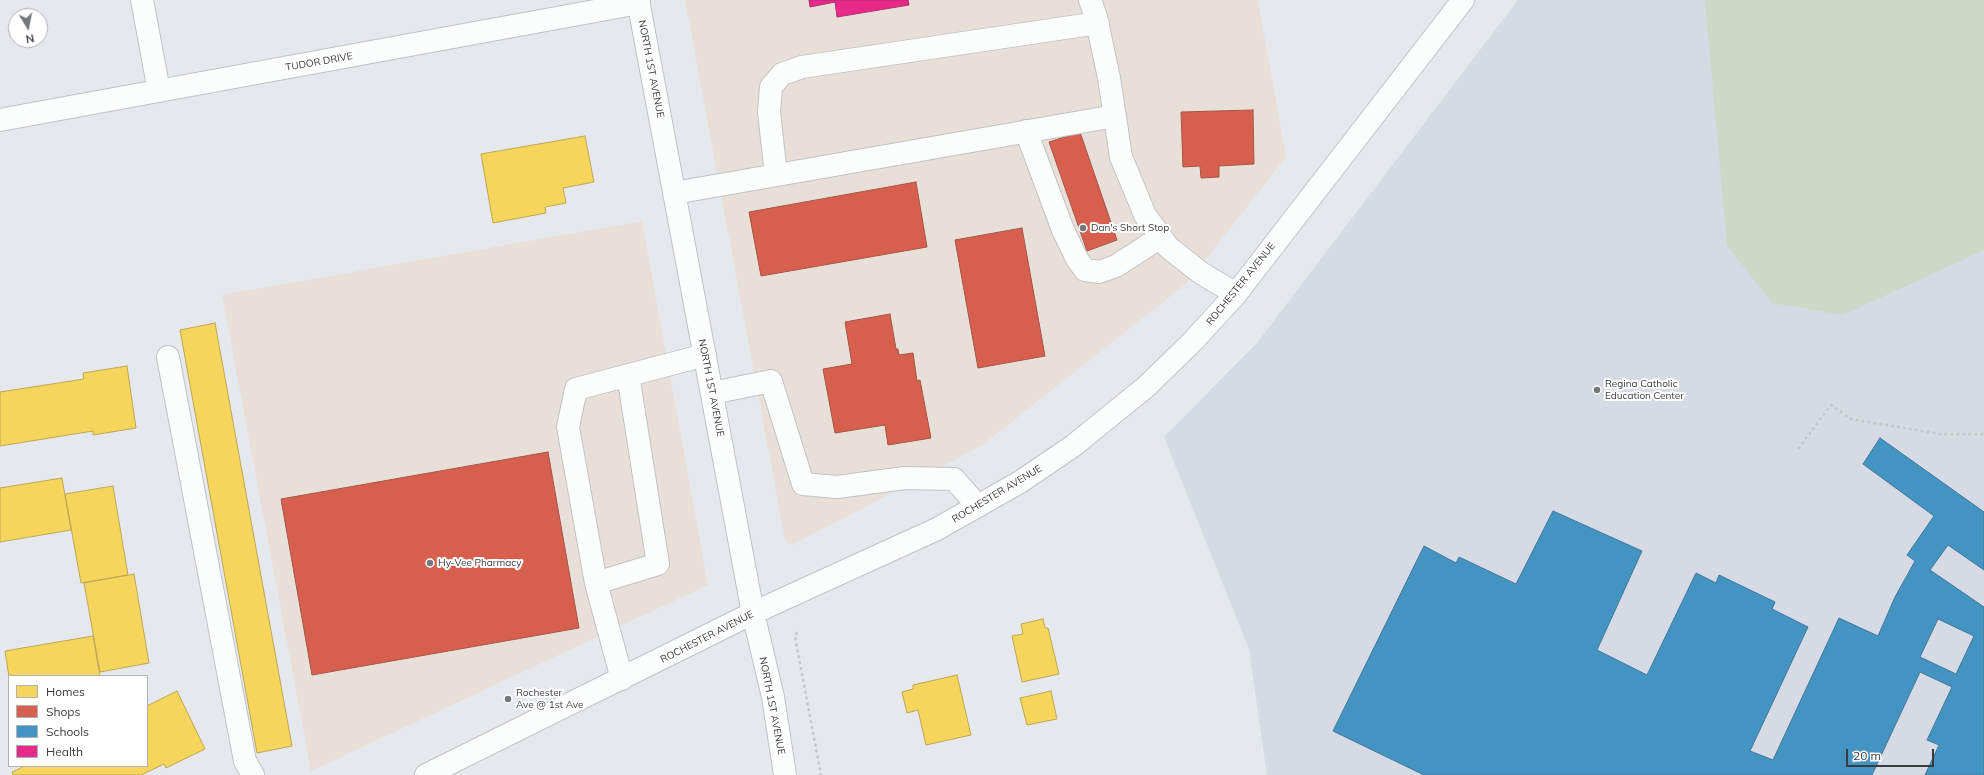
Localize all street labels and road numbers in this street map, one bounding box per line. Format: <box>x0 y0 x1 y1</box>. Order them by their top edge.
street label: NORTH 1ST AVENUE <box>636 19 666 119</box>
street label: TUDOR DRIVE <box>285 50 353 74</box>
street label: ROCHESTER AVENUE <box>1204 240 1278 328</box>
street label: NORTH 1ST AVENUE <box>696 338 726 438</box>
street label: ROCHESTER AVENUE <box>950 462 1044 526</box>
street label: ROCHESTER AVENUE <box>659 608 755 666</box>
street label: NORTH 1ST AVENUE <box>757 656 787 756</box>

